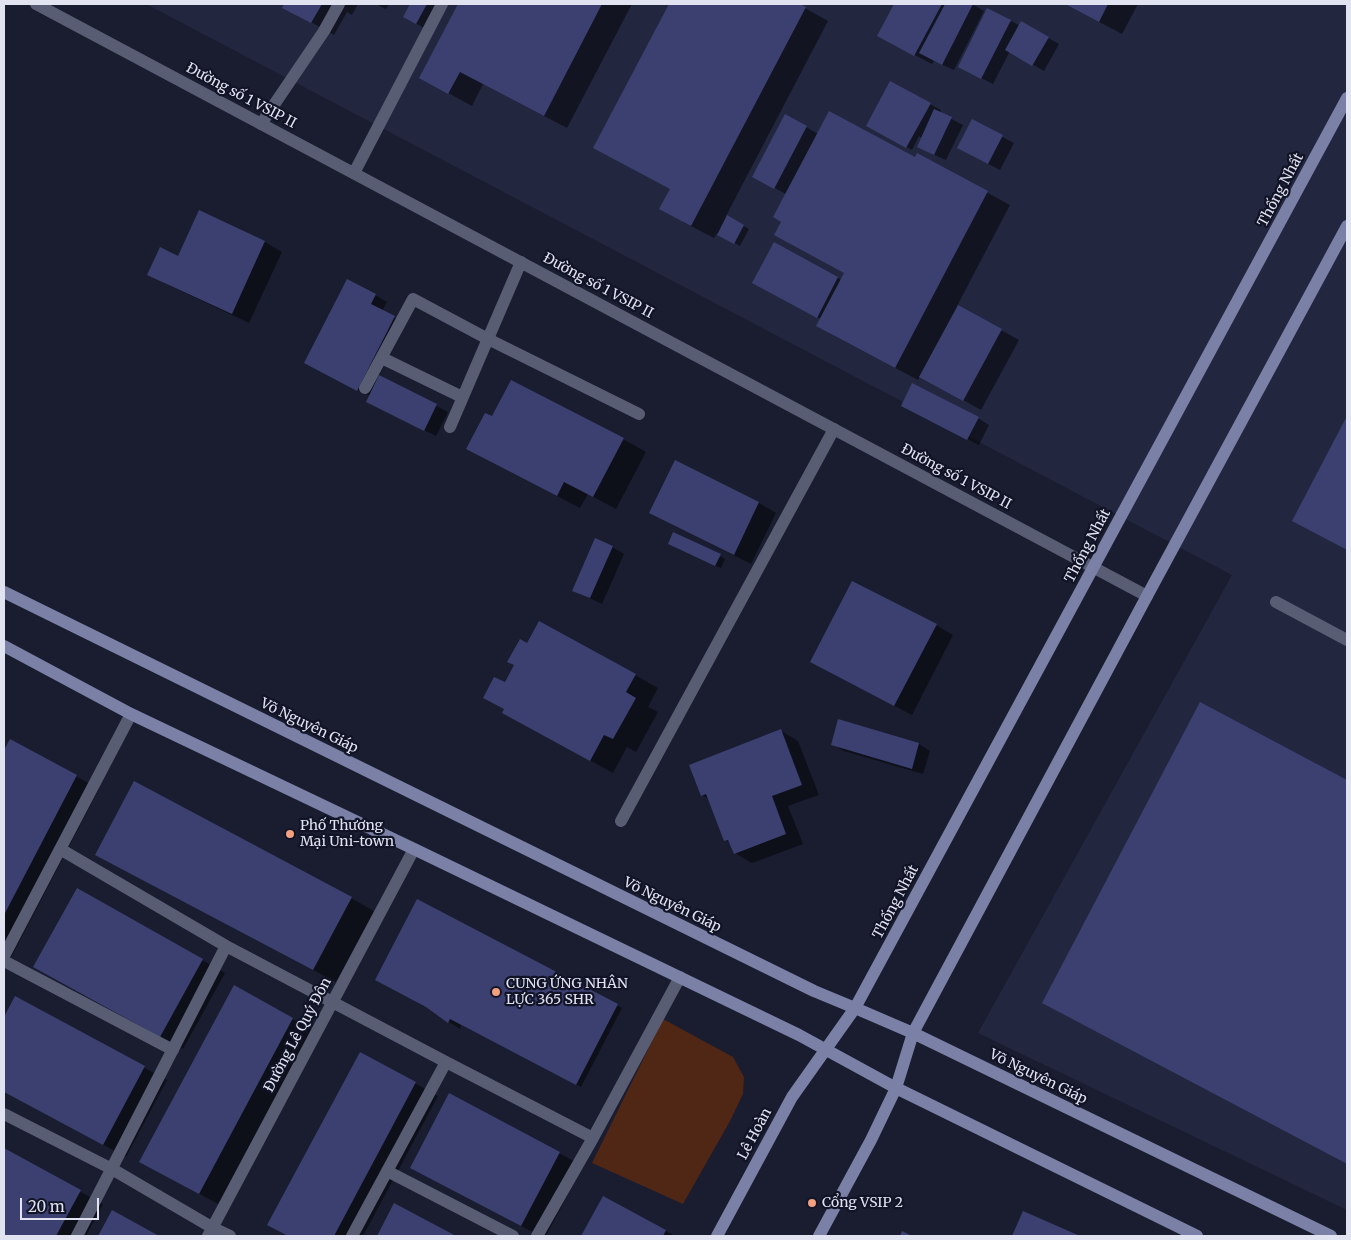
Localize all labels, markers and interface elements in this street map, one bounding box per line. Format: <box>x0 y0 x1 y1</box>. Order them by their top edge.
street label: Đường số 1 VSIP II <box>183 60 299 132</box>
street label: Thống Nhất <box>1255 150 1307 230</box>
street label: Đường số 1 VSIP II <box>540 250 656 322</box>
street label: Đường số 1 VSIP II <box>898 441 1014 513</box>
street label: Thống Nhất <box>1062 506 1114 586</box>
street label: Võ Nguyên Giáp <box>257 695 361 757</box>
place label: Phố Thương Mại Uni-town <box>300 818 394 850</box>
marker: Phố Thương Mại Uni-town <box>284 828 296 840</box>
street label: Thống Nhất <box>870 862 922 942</box>
street label: Võ Nguyên Giáp <box>620 874 724 936</box>
street label: Đường Lê Quý Đôn <box>261 975 335 1095</box>
place label: CUNG ỨNG NHÂN LỰC 365 SHR <box>506 976 628 1009</box>
marker: CUNG ỨNG NHÂN LỰC 365 SHR <box>490 986 502 998</box>
street label: Võ Nguyên Giáp <box>986 1046 1090 1108</box>
street label: Lê Hoàn <box>735 1105 775 1163</box>
scale bar <box>22 1188 101 1220</box>
place label: Cổng VSIP 2 <box>822 1195 903 1211</box>
text: 20 m <box>28 1197 65 1216</box>
marker: Cổng VSIP 2 <box>806 1197 818 1209</box>

